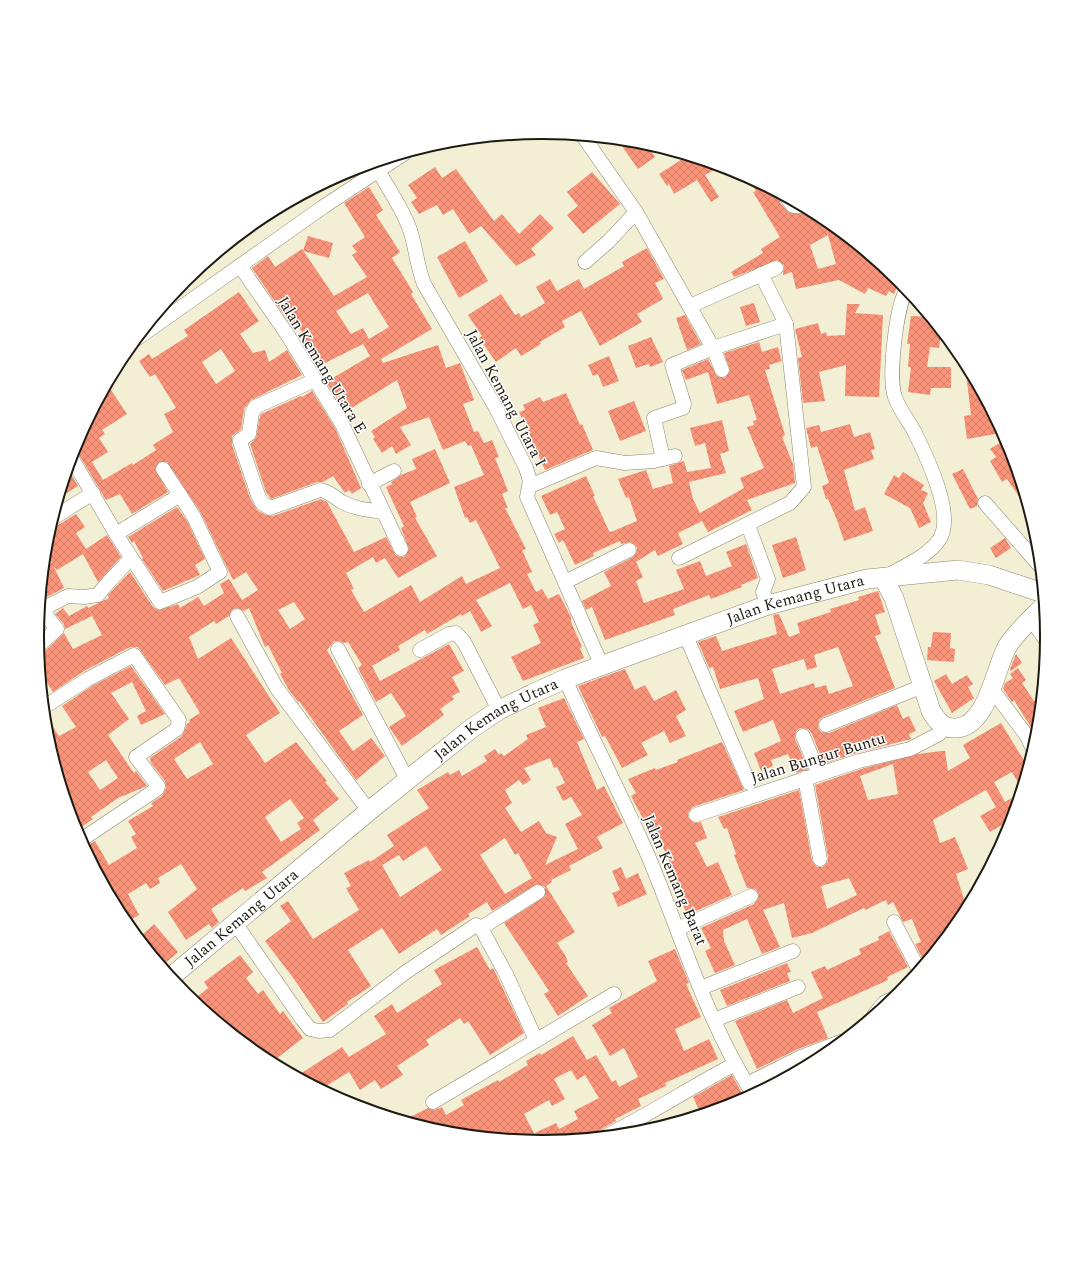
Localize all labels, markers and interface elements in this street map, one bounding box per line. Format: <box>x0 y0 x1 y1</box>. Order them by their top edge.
street label: Jalan Kemang Utara E <box>271 292 373 438</box>
street label: Jalan Kemang Utara I <box>460 325 552 471</box>
street label: Jalan Kemang Utara <box>723 568 867 631</box>
street label: Jalan Kemang Utara <box>429 672 562 766</box>
street label: Jalan Bungur Buntu <box>748 726 888 790</box>
street label: Jalan Kemang Barat <box>637 811 714 949</box>
street label: Jalan Kemang Utara <box>179 863 304 973</box>

